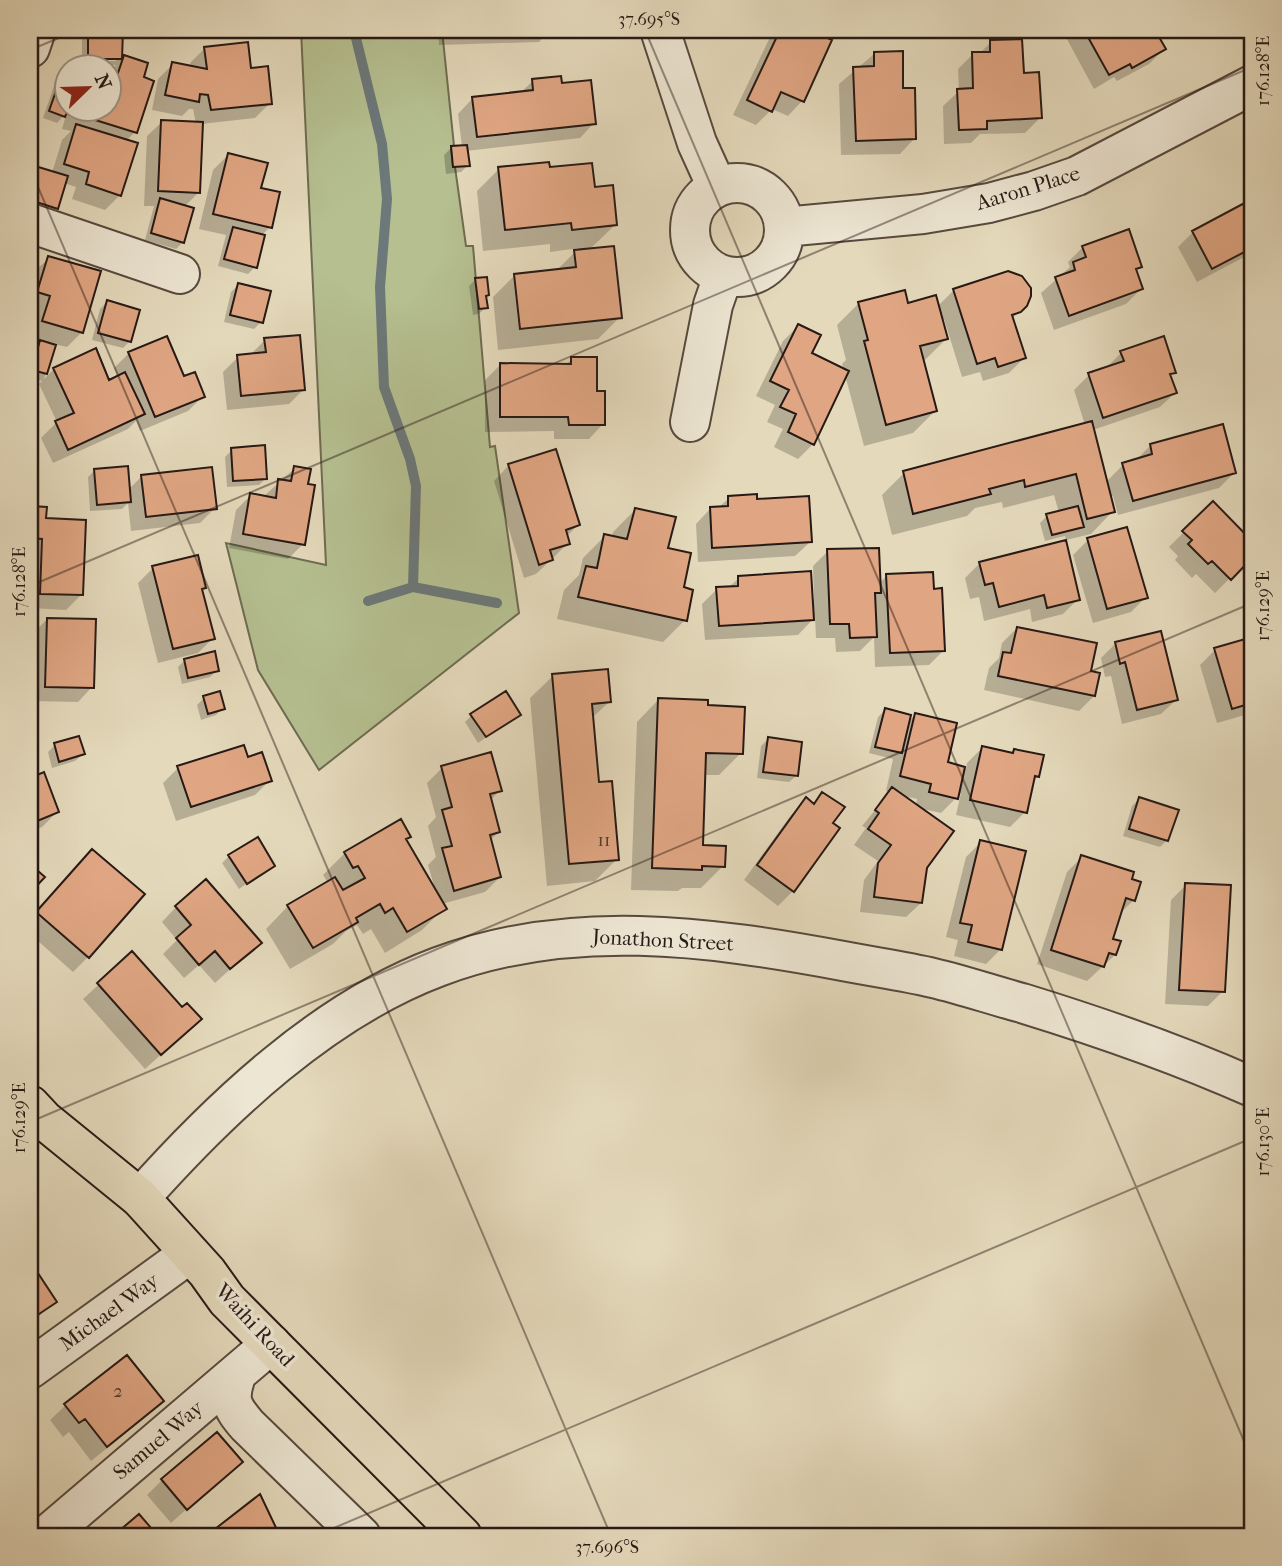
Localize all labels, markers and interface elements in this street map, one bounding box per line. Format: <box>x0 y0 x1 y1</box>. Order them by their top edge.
text: 37.695°S <box>618 9 680 30</box>
text: 176.128°E <box>1253 36 1274 106</box>
north arrow <box>52 52 122 122</box>
text: N <box>90 71 116 93</box>
street label: Aaron Place <box>972 161 1083 215</box>
text: 176.128°E <box>9 547 30 617</box>
text: 176.129°E <box>1253 570 1274 642</box>
house number: 11 <box>598 830 610 851</box>
street label: Jonathon Street <box>590 924 735 956</box>
text: 176.129°E <box>9 1082 30 1154</box>
text: 176.130°E <box>1253 1107 1274 1177</box>
street label: Michael Way <box>55 1268 164 1356</box>
street label: Waihi Road <box>210 1278 300 1372</box>
house number: 2 <box>113 1381 123 1402</box>
street label: Samuel Way <box>108 1395 208 1485</box>
text: 37.696°S <box>575 1537 639 1558</box>

